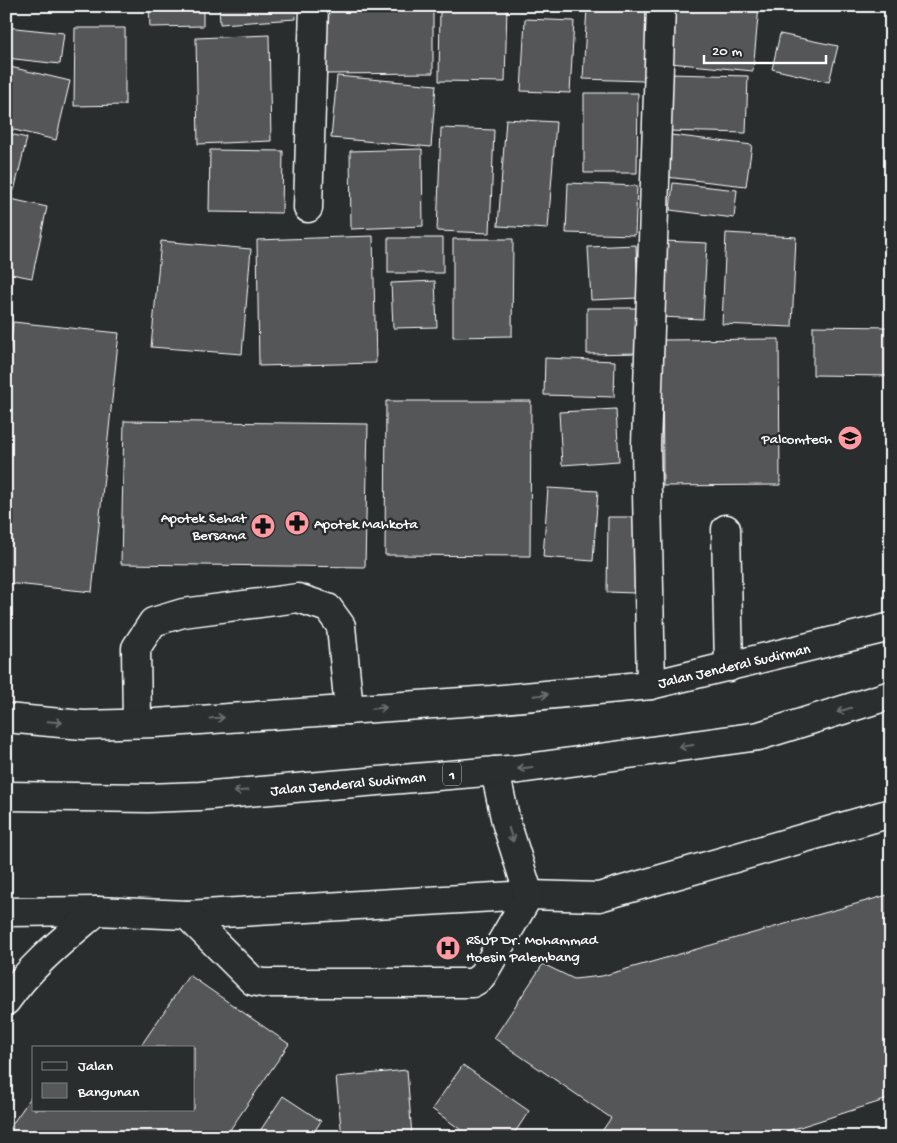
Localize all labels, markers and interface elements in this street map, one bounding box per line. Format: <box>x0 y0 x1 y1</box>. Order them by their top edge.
scale bar <box>704 32 827 64</box>
text: 20 m <box>712 43 742 61</box>
school or university icon: Palcomtech <box>837 425 863 451</box>
place label: Palcomtech <box>761 431 832 449</box>
place label: Apotek Sehat Bersama <box>161 510 248 545</box>
pharmacy icon: Apotek Mahkota <box>284 510 310 536</box>
pharmacy icon: Apotek Sehat Bersama <box>250 513 276 539</box>
place label: Apotek Mahkota <box>314 516 419 534</box>
street label: Jalan Jenderal Sudirman <box>656 641 812 693</box>
one-way arrow <box>533 691 549 700</box>
one-way arrow <box>371 703 387 712</box>
one-way arrow <box>837 705 853 715</box>
one-way arrow <box>209 714 225 723</box>
one-way arrow <box>47 718 63 727</box>
one-way arrow <box>679 741 695 751</box>
road number: 1 <box>443 762 461 786</box>
one-way arrow <box>518 763 534 773</box>
street label: Jalan Jenderal Sudirman <box>270 769 427 801</box>
one-way arrow <box>234 787 250 796</box>
one-way arrow <box>506 827 516 843</box>
place label: RSUP Dr. Mohammad Hoesin Palembang <box>466 932 599 967</box>
hospital icon: RSUP Dr. Mohammad Hoesin Palembang <box>435 935 461 961</box>
legend <box>32 1046 195 1110</box>
text: Jalan <box>78 1058 113 1076</box>
text: Bangunan <box>77 1084 139 1102</box>

